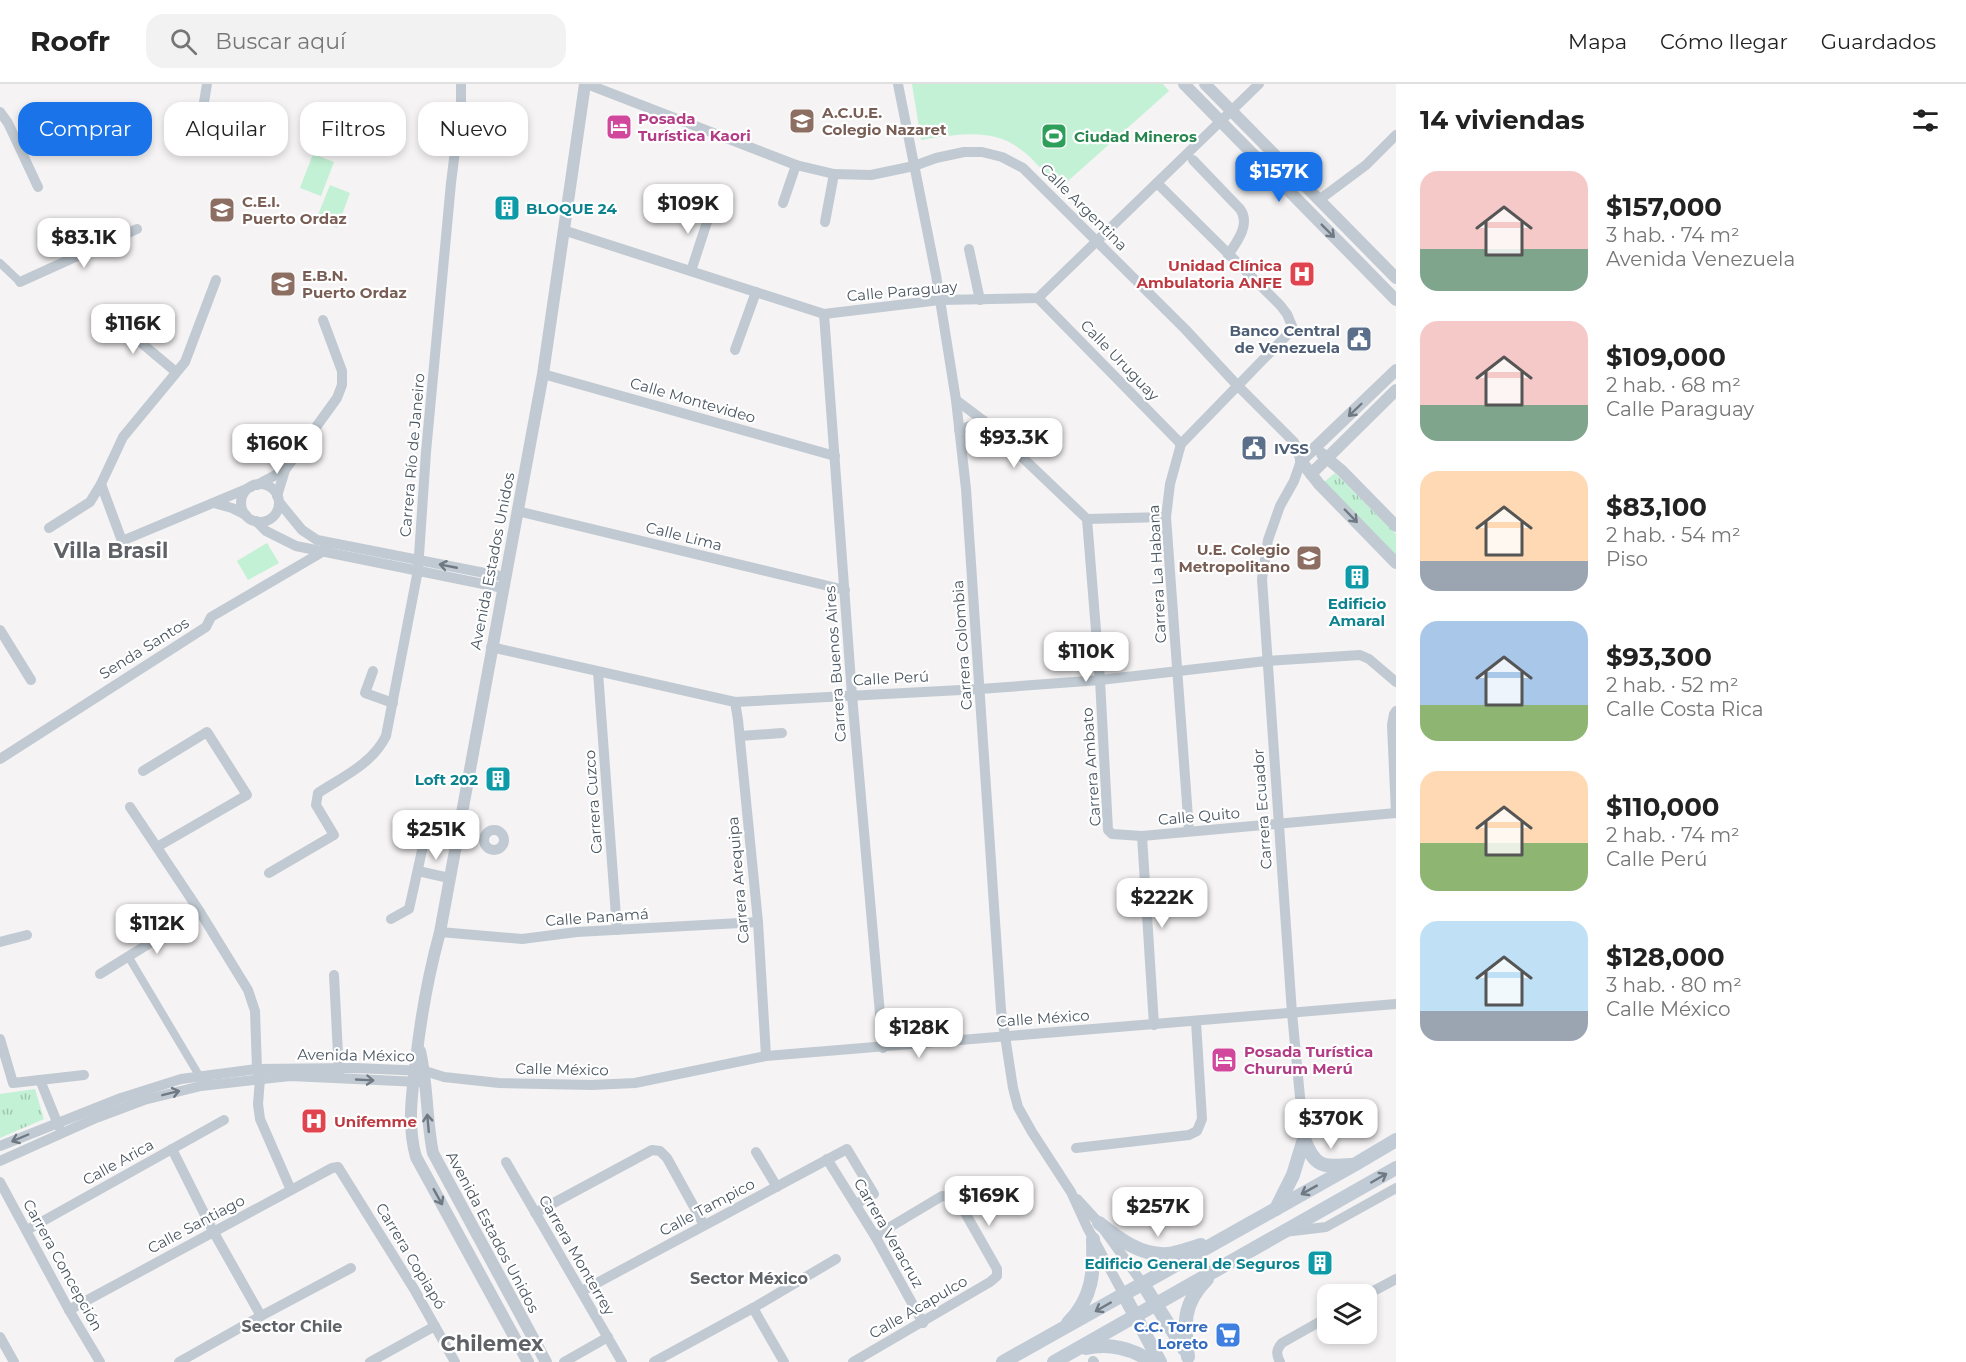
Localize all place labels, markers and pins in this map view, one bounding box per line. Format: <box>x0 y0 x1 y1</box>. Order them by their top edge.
place label: A.C.U.E. Colegio Nazaret <box>821 103 947 139</box>
school or university icon: A.C.U.E. Colegio Nazaret <box>787 106 817 136</box>
place label: Posada Turística Kaori <box>638 109 751 145</box>
hotel icon: Posada Turística Kaori <box>604 112 634 142</box>
sports icon: Ciudad Mineros <box>1039 121 1069 151</box>
place label: Ciudad Mineros <box>1074 127 1197 146</box>
pin: $157K <box>1237 152 1321 203</box>
pin: $109K <box>646 184 730 235</box>
place label: C.E.I. Puerto Ordaz <box>242 192 347 228</box>
building icon: BLOQUE 24 <box>492 193 522 223</box>
school or university icon: C.E.I. Puerto Ordaz <box>207 195 237 225</box>
place label: BLOQUE 24 <box>526 199 618 218</box>
pin: $83.1K <box>35 218 133 269</box>
place label: Unidad Clínica Ambulatoria ANFE <box>1136 256 1282 292</box>
hospital icon: Unidad Clínica Ambulatoria ANFE <box>1287 259 1317 289</box>
place label: E.B.N. Puerto Ordaz <box>302 266 407 302</box>
school or university icon: E.B.N. Puerto Ordaz <box>268 269 298 299</box>
pin: $116K <box>91 304 175 355</box>
place label: Banco Central de Venezuela <box>1229 321 1340 357</box>
public building icon: Banco Central de Venezuela <box>1344 324 1374 354</box>
pin: $93.3K <box>965 418 1063 469</box>
pin: $160K <box>235 424 319 475</box>
public building icon: IVSS <box>1239 433 1269 463</box>
place label: IVSS <box>1274 439 1309 458</box>
place label: U.E. Colegio Metropolitano <box>1179 540 1290 576</box>
school or university icon: U.E. Colegio Metropolitano <box>1294 543 1324 573</box>
building icon: Edificio Amaral <box>1342 562 1372 592</box>
place label: Edificio Amaral <box>1328 594 1386 630</box>
pin: $110K <box>1044 632 1128 683</box>
building icon: Loft 202 <box>483 764 513 794</box>
place label: Loft 202 <box>415 770 478 789</box>
pin: $251K <box>394 810 478 861</box>
pin: $222K <box>1120 878 1204 929</box>
pin: $112K <box>115 904 199 955</box>
pin: $128K <box>877 1008 961 1059</box>
place label: Posada Turística Churum Merú <box>1244 1042 1373 1078</box>
hotel icon: Posada Turística Churum Merú <box>1209 1045 1239 1075</box>
pin: $370K <box>1289 1099 1373 1150</box>
hospital icon: Unifemme <box>299 1106 329 1136</box>
place label: Unifemme <box>334 1112 417 1131</box>
pin: $169K <box>947 1176 1031 1227</box>
pin: $257K <box>1116 1187 1200 1238</box>
building icon: Edificio General de Seguros <box>1305 1248 1335 1278</box>
place label: Edificio General de Seguros <box>1084 1254 1300 1273</box>
place label: C.C. Torre Loreto <box>1134 1317 1208 1353</box>
supermarket icon: C.C. Torre Loreto <box>1213 1320 1243 1350</box>

